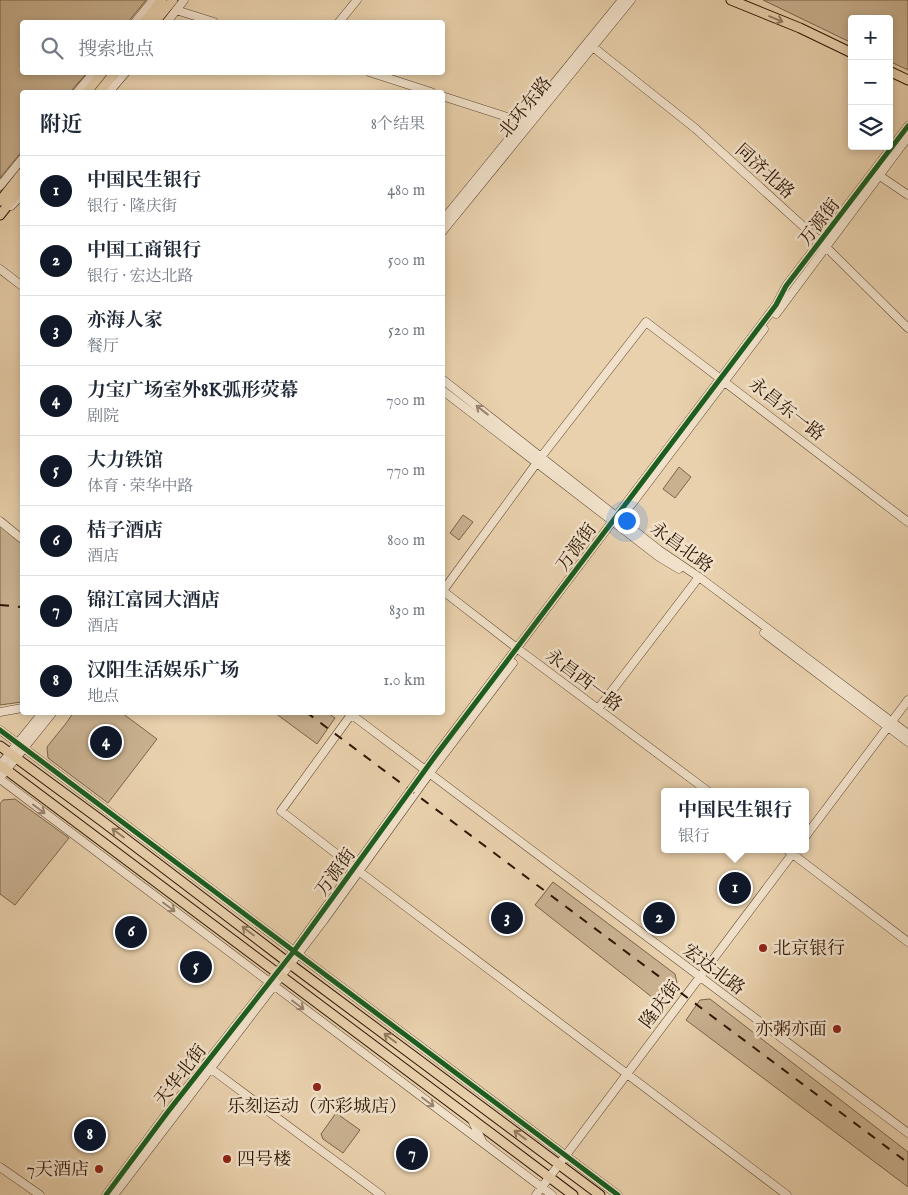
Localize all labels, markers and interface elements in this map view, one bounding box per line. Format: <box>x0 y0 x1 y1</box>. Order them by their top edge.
one-way arrow <box>768 14 783 24</box>
map controls <box>848 15 893 150</box>
button: + <box>848 15 893 60</box>
search box <box>20 20 445 75</box>
icon: search <box>38 34 66 62</box>
text: 搜索地点 <box>78 38 154 62</box>
button: − <box>848 60 893 105</box>
street label: 北环东路 <box>495 73 558 143</box>
button: layers <box>848 105 893 150</box>
text: 附近 <box>40 112 82 139</box>
text: 8个结果 <box>371 115 425 135</box>
street label: 同济北路 <box>730 139 798 205</box>
text: 中国民生银行 <box>87 169 201 193</box>
text: 1 <box>53 181 59 201</box>
text: 480 m <box>387 181 425 201</box>
street label: 万源街 <box>794 195 846 251</box>
text: 银行 · 隆庆街 <box>87 197 178 217</box>
text: 中国工商银行 <box>87 239 201 263</box>
text: 2 <box>52 251 60 271</box>
text: 500 m <box>388 251 425 271</box>
text: 银行 · 宏达北路 <box>87 267 194 287</box>
text: 亦海人家 <box>87 309 163 333</box>
text: 3 <box>53 321 59 341</box>
text: 520 m <box>388 321 425 341</box>
text: 餐厅 <box>87 337 119 357</box>
street label: 永昌东一路 <box>744 373 829 447</box>
text: 力宝广场室外8K弧形荧幕 <box>87 379 298 403</box>
text: 4 <box>52 391 60 411</box>
text: 700 m <box>386 391 425 411</box>
one-way arrow <box>475 405 488 416</box>
text: 剧院 <box>87 407 119 427</box>
text: 大力铁馆 <box>87 449 163 473</box>
text: 5 <box>53 461 59 481</box>
text: 770 m <box>386 461 425 481</box>
text: 体育 · 荣华中路 <box>87 477 194 497</box>
your location <box>614 508 640 534</box>
street label: 永昌北路 <box>645 518 717 579</box>
text: 桔子酒店 <box>87 519 163 543</box>
street label: 万源街 <box>552 519 602 576</box>
text: 6 <box>53 531 59 551</box>
text: 800 m <box>387 531 425 551</box>
text: 酒店 <box>87 547 119 567</box>
text: 锦江富园大酒店 <box>87 589 220 613</box>
text: 7 <box>52 601 60 621</box>
text: 830 m <box>389 601 425 621</box>
text: 酒店 <box>87 617 119 637</box>
street label: 永昌西一路 <box>540 645 626 717</box>
text: 汉阳生活娱乐广场 <box>87 659 239 683</box>
text: 8 <box>53 671 59 691</box>
text: 1.0 km <box>383 671 425 691</box>
text: 地点 <box>87 687 119 707</box>
pin: 4 <box>90 723 122 761</box>
popup <box>661 788 809 853</box>
text: 中国民生银行 <box>678 799 792 823</box>
one-way arrow <box>32 803 45 814</box>
text: 银行 <box>678 827 710 847</box>
one-way arrow <box>111 828 125 838</box>
street label: 万源街 <box>311 844 361 901</box>
pin: 1 <box>719 869 751 907</box>
pin: 3 <box>491 899 523 937</box>
pin: 2 <box>643 899 675 937</box>
one-way arrow <box>162 901 175 912</box>
pin: 6 <box>115 913 147 951</box>
one-way arrow <box>242 926 255 937</box>
place label: 北京银行 <box>773 938 845 961</box>
street label: 宏达北路 <box>677 939 749 1001</box>
marker: 北京银行 <box>757 942 769 954</box>
pin: 5 <box>180 948 212 986</box>
street label: 隆庆街 <box>636 976 687 1033</box>
one-way arrow <box>291 999 304 1010</box>
place label: 亦粥亦面 <box>755 1019 827 1042</box>
marker: 亦粥亦面 <box>831 1023 843 1035</box>
one-way arrow <box>384 1032 397 1043</box>
street label: 天华北街 <box>150 1040 212 1111</box>
marker: 乐刻运动（亦彩城店） <box>311 1081 323 1093</box>
place label: 乐刻运动（亦彩城店） <box>227 1096 407 1119</box>
one-way arrow <box>421 1097 435 1107</box>
pin: 8 <box>74 1116 106 1154</box>
one-way arrow <box>513 1130 527 1140</box>
pin: 7 <box>396 1135 428 1173</box>
place label: 四号楼 <box>237 1149 291 1172</box>
marker: 四号楼 <box>221 1153 233 1165</box>
place label: 7天酒店 <box>27 1159 89 1182</box>
marker: 7天酒店 <box>93 1163 105 1175</box>

